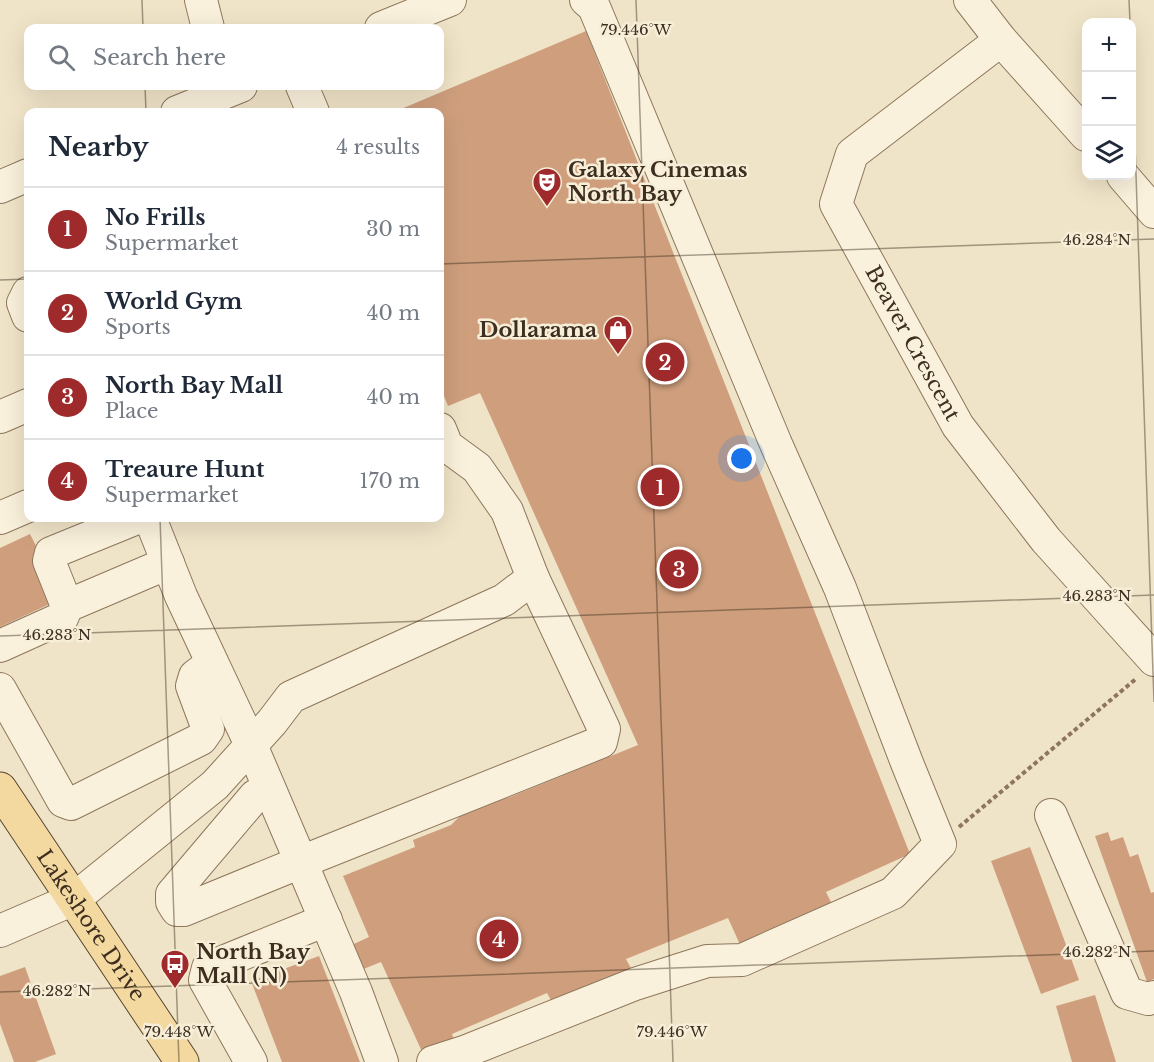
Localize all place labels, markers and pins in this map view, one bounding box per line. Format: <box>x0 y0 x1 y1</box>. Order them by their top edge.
place label: Galaxy Cinemas North Bay <box>568 157 748 207</box>
theatre icon: Galaxy Cinemas North Bay <box>531 166 563 208</box>
shop icon: Dollarama <box>602 314 634 356</box>
place label: Dollarama <box>479 317 597 343</box>
pin: 2 <box>646 340 684 385</box>
pin: 1 <box>640 464 680 510</box>
pin: 3 <box>660 546 698 592</box>
pin: 4 <box>480 916 518 962</box>
place label: North Bay Mall (N) <box>196 939 310 989</box>
bus stop icon: North Bay Mall (N) <box>159 948 191 990</box>

